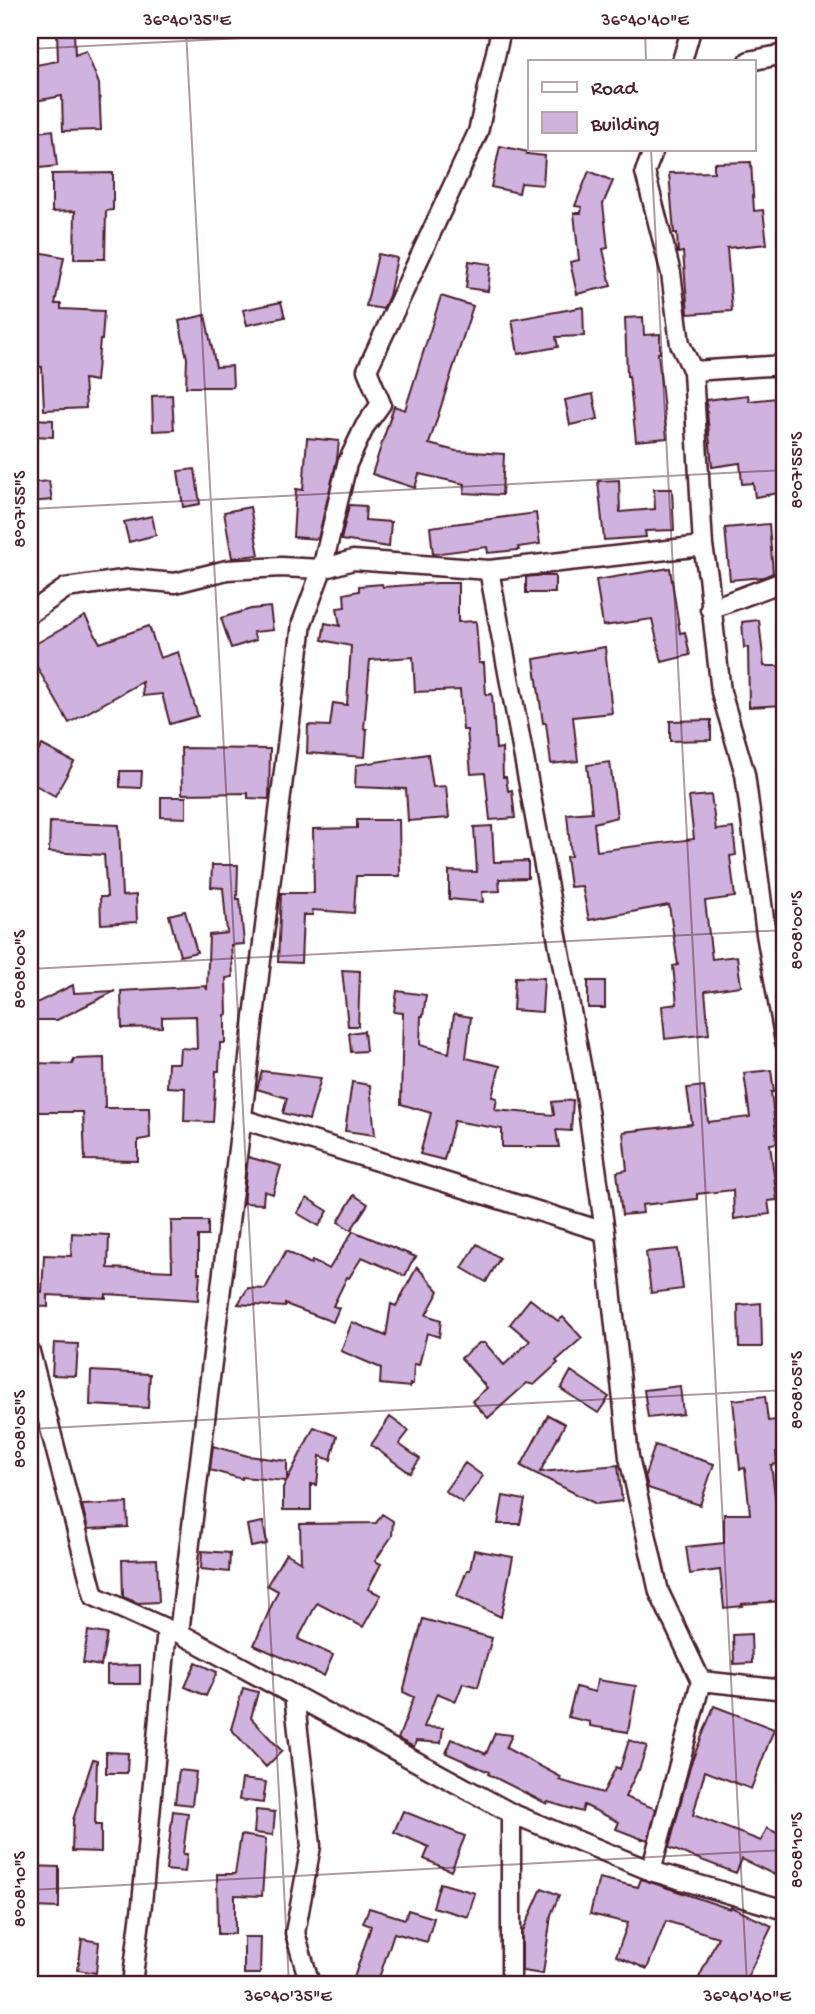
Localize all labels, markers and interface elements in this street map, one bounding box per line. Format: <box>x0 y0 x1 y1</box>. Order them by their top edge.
text: 36°40'35"E <box>142 11 231 32</box>
text: 36°40'40"E <box>600 11 689 32</box>
legend <box>528 60 756 150</box>
text: Road <box>591 78 639 103</box>
text: Building <box>590 114 660 139</box>
text: 8°07'55"S <box>788 431 809 508</box>
text: 8°07'55"S <box>11 470 32 547</box>
text: 8°08'00"S <box>788 890 809 969</box>
text: 8°08'00"S <box>11 929 32 1008</box>
text: 8°08'05"S <box>788 1350 809 1429</box>
text: 8°08'05"S <box>11 1389 32 1468</box>
text: 8°08'10"S <box>788 1811 809 1888</box>
text: 8°08'10"S <box>11 1850 32 1927</box>
text: 36°40'35"E <box>243 1987 332 2008</box>
text: 36°40'40"E <box>702 1987 791 2008</box>

